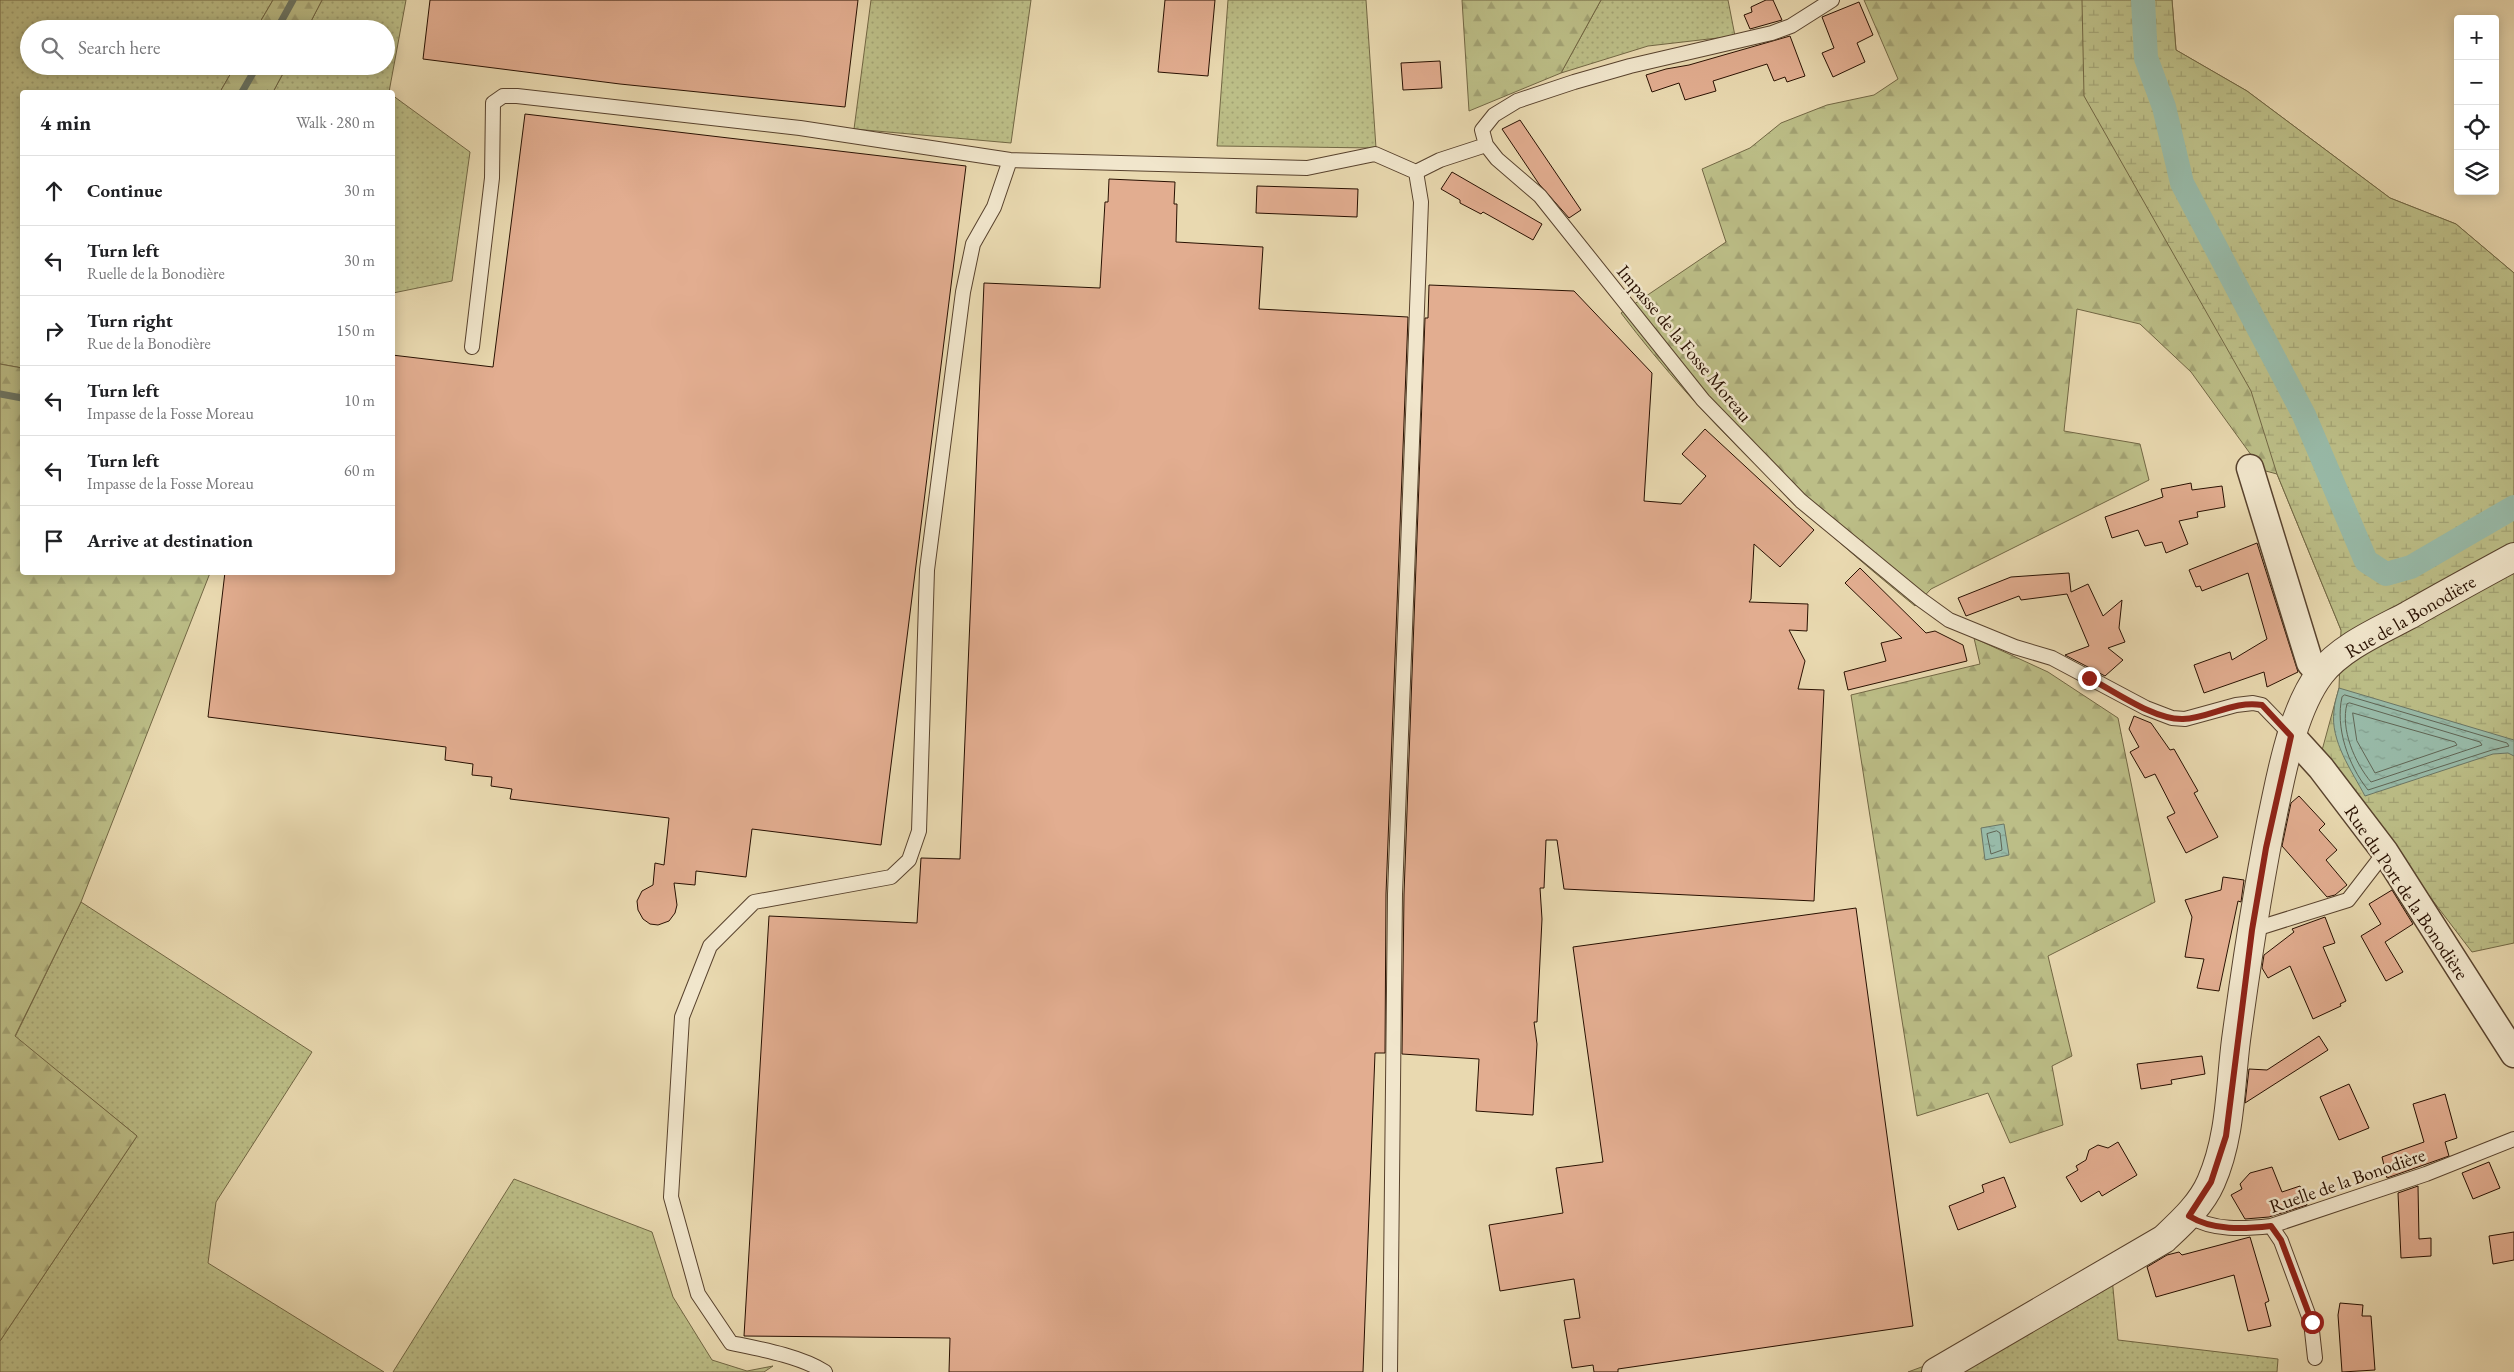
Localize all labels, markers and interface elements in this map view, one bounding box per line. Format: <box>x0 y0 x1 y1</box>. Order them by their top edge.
map controls <box>2454 15 2499 195</box>
button: + <box>2454 15 2499 60</box>
search box <box>20 20 395 75</box>
icon: search <box>38 34 66 62</box>
text: Search here <box>78 35 160 60</box>
button: − <box>2454 60 2499 105</box>
button: locate <box>2454 105 2499 150</box>
text: 4 min <box>40 109 91 136</box>
text: Walk · 280 m <box>296 112 375 133</box>
button: layers <box>2454 150 2499 195</box>
icon: ahead <box>40 177 68 205</box>
text: Continue <box>87 178 162 203</box>
text: 30 m <box>344 180 375 201</box>
text: Turn left <box>87 238 159 263</box>
icon: left <box>40 247 68 275</box>
text: 30 m <box>344 250 375 271</box>
street label: Impasse de la Fosse Moreau <box>1611 259 1758 427</box>
text: Ruelle de la Bonodière <box>87 263 225 284</box>
text: Turn right <box>87 308 173 333</box>
icon: right <box>40 317 68 345</box>
text: 150 m <box>336 320 375 341</box>
text: Rue de la Bonodière <box>87 333 211 354</box>
text: Turn left <box>87 378 159 403</box>
icon: left <box>40 387 68 415</box>
text: 10 m <box>344 390 375 411</box>
text: Impasse de la Fosse Moreau <box>87 403 254 424</box>
text: Turn left <box>87 448 159 473</box>
icon: left <box>40 457 68 485</box>
text: 60 m <box>344 460 375 481</box>
text: Impasse de la Fosse Moreau <box>87 473 254 494</box>
icon: arrive <box>40 527 68 555</box>
text: Arrive at destination <box>87 528 253 553</box>
street label: Rue de la Bonodière <box>2340 569 2480 664</box>
route end <box>2078 667 2101 690</box>
street label: Rue du Port de la Bonodière <box>2339 800 2474 984</box>
street label: Ruelle de la Bonodière <box>2266 1142 2429 1219</box>
route start <box>2301 1311 2324 1334</box>

